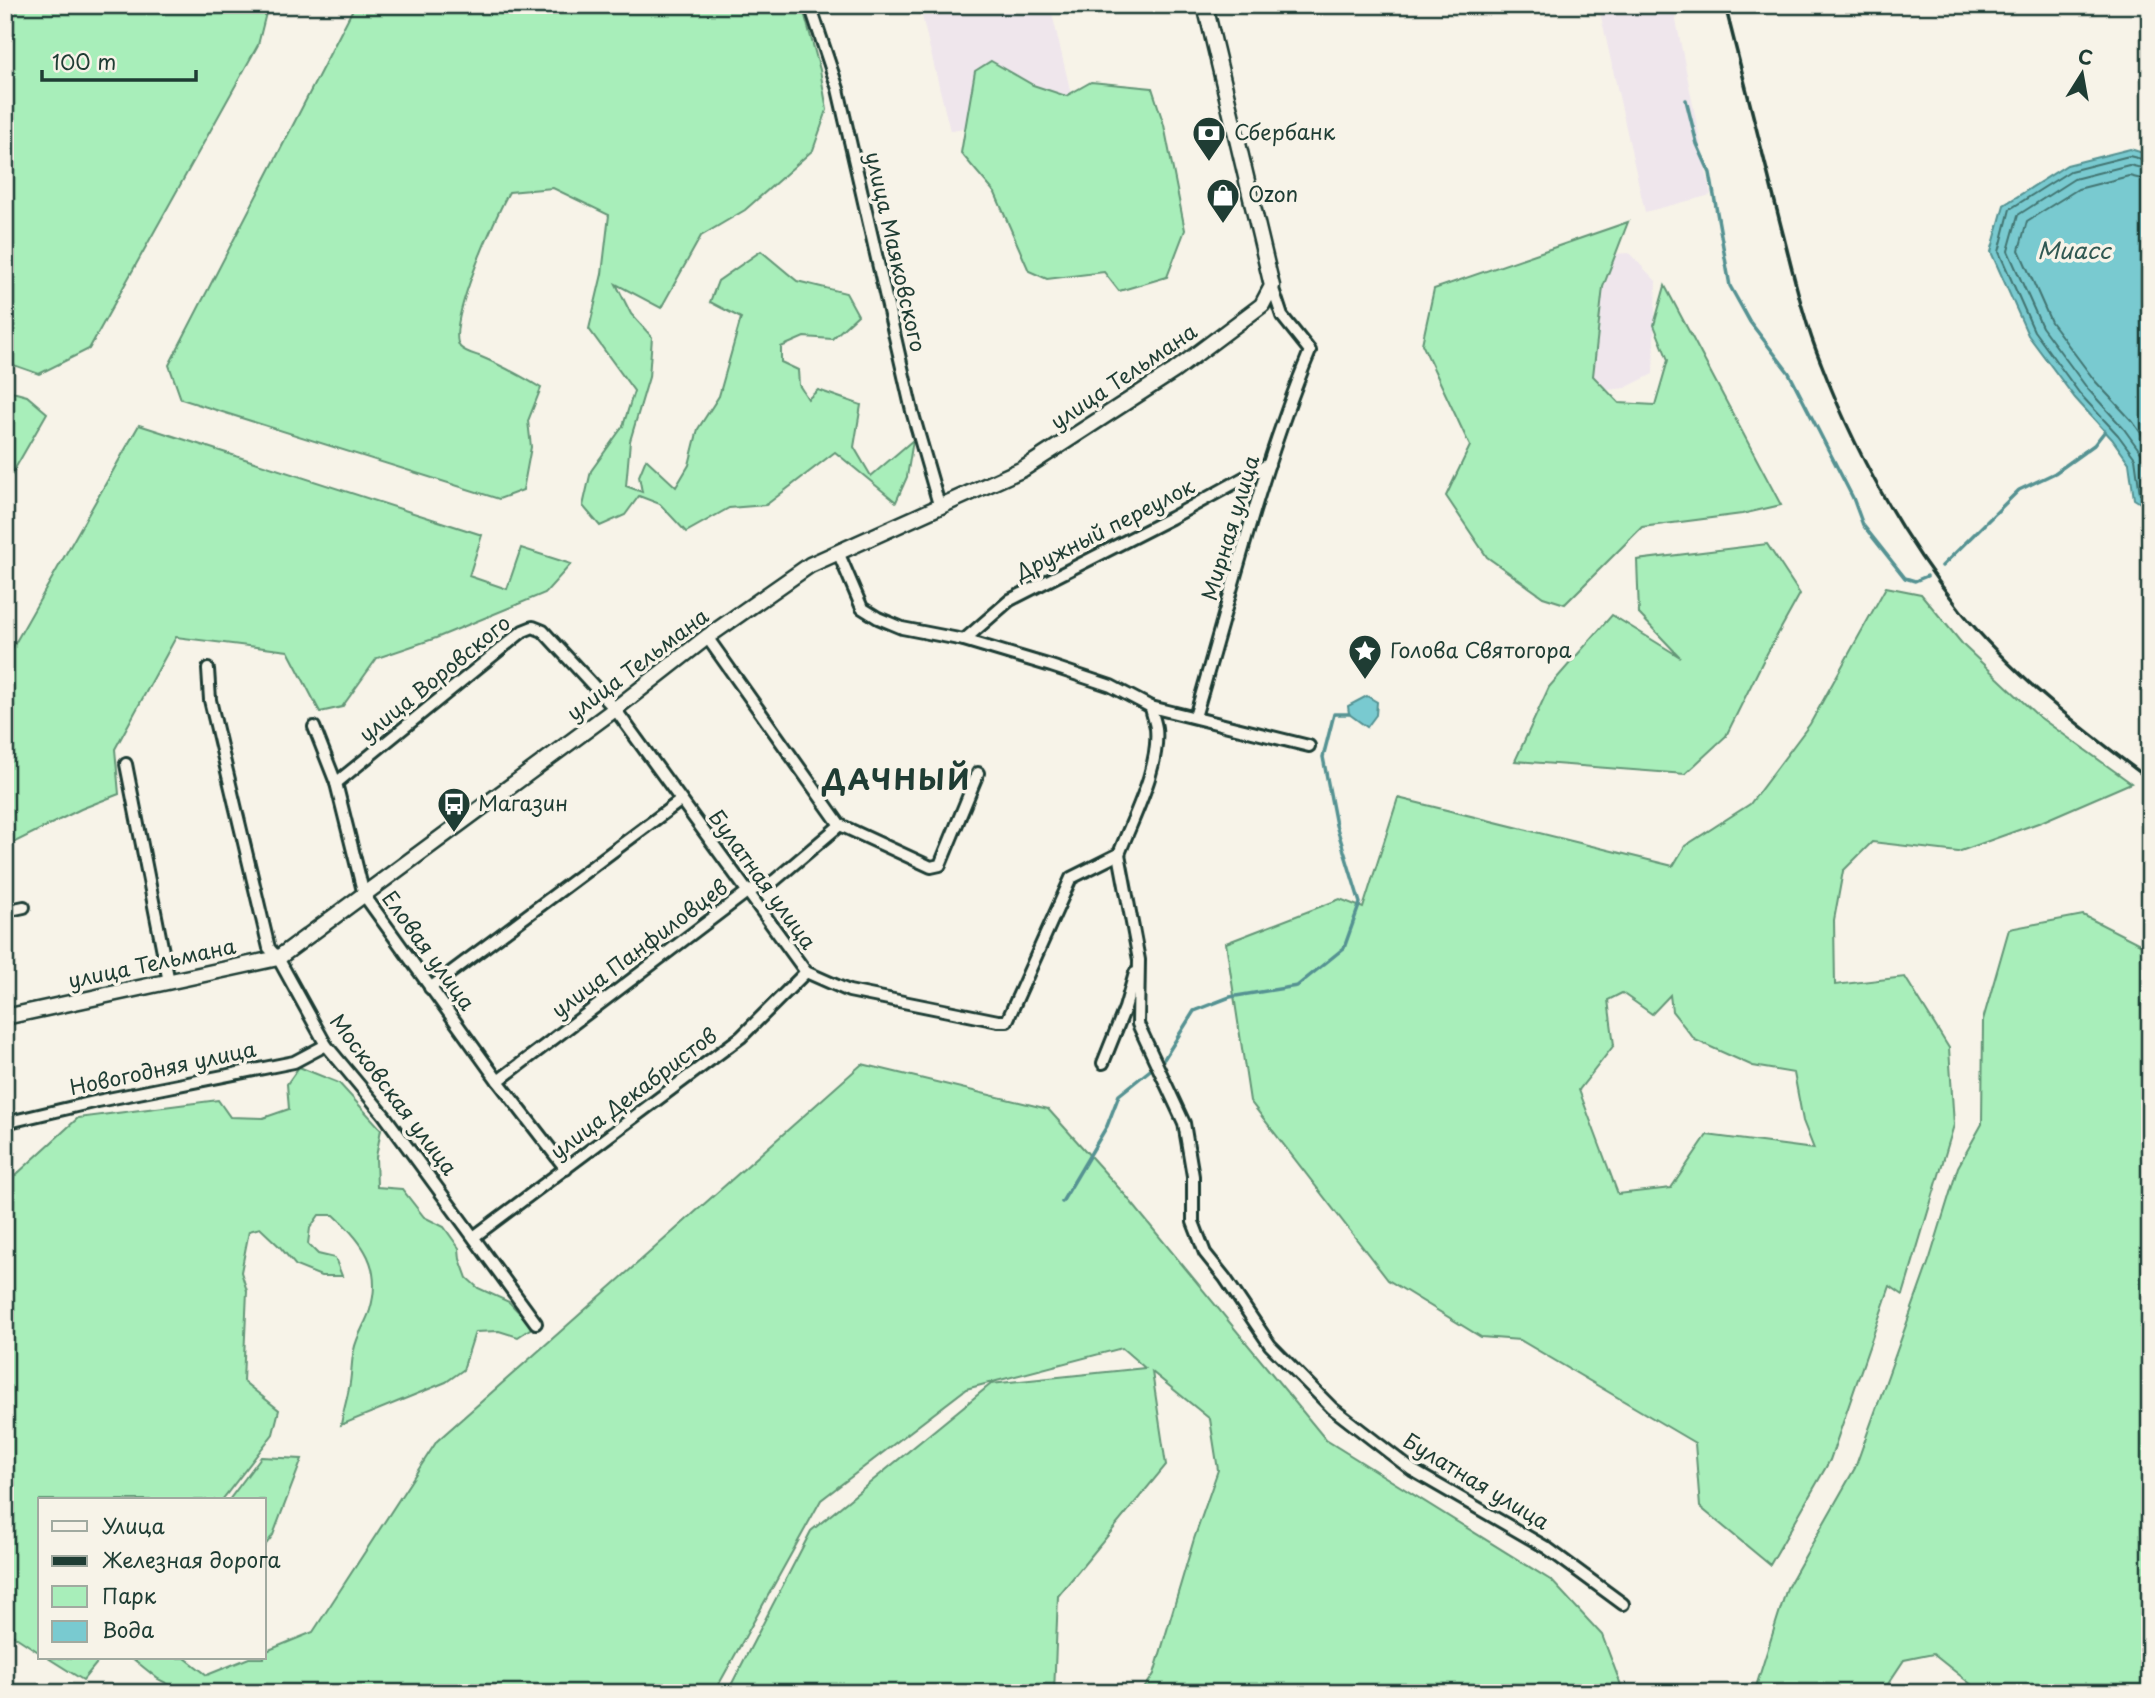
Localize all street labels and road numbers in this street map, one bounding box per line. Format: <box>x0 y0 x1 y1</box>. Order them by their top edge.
street label: улица Маяковского <box>858 148 936 355</box>
street label: улица Тельмана <box>1043 314 1203 436</box>
street label: Мирная улица <box>1192 450 1267 604</box>
street label: Дружный переулок <box>1008 469 1200 588</box>
street label: улица Тельмана <box>559 599 715 728</box>
street label: улица Воровского <box>351 606 517 749</box>
street label: Булатная улица <box>702 802 826 956</box>
street label: улица Панфиловцев <box>544 870 734 1025</box>
street label: Еловая улица <box>375 883 484 1017</box>
street label: улица Тельмана <box>65 928 239 995</box>
street label: Московская улица <box>323 1006 467 1182</box>
street label: улица Декабристов <box>542 1019 723 1166</box>
street label: Новогодняя улица <box>66 1031 260 1102</box>
street label: Булатная улица <box>1398 1424 1557 1537</box>

